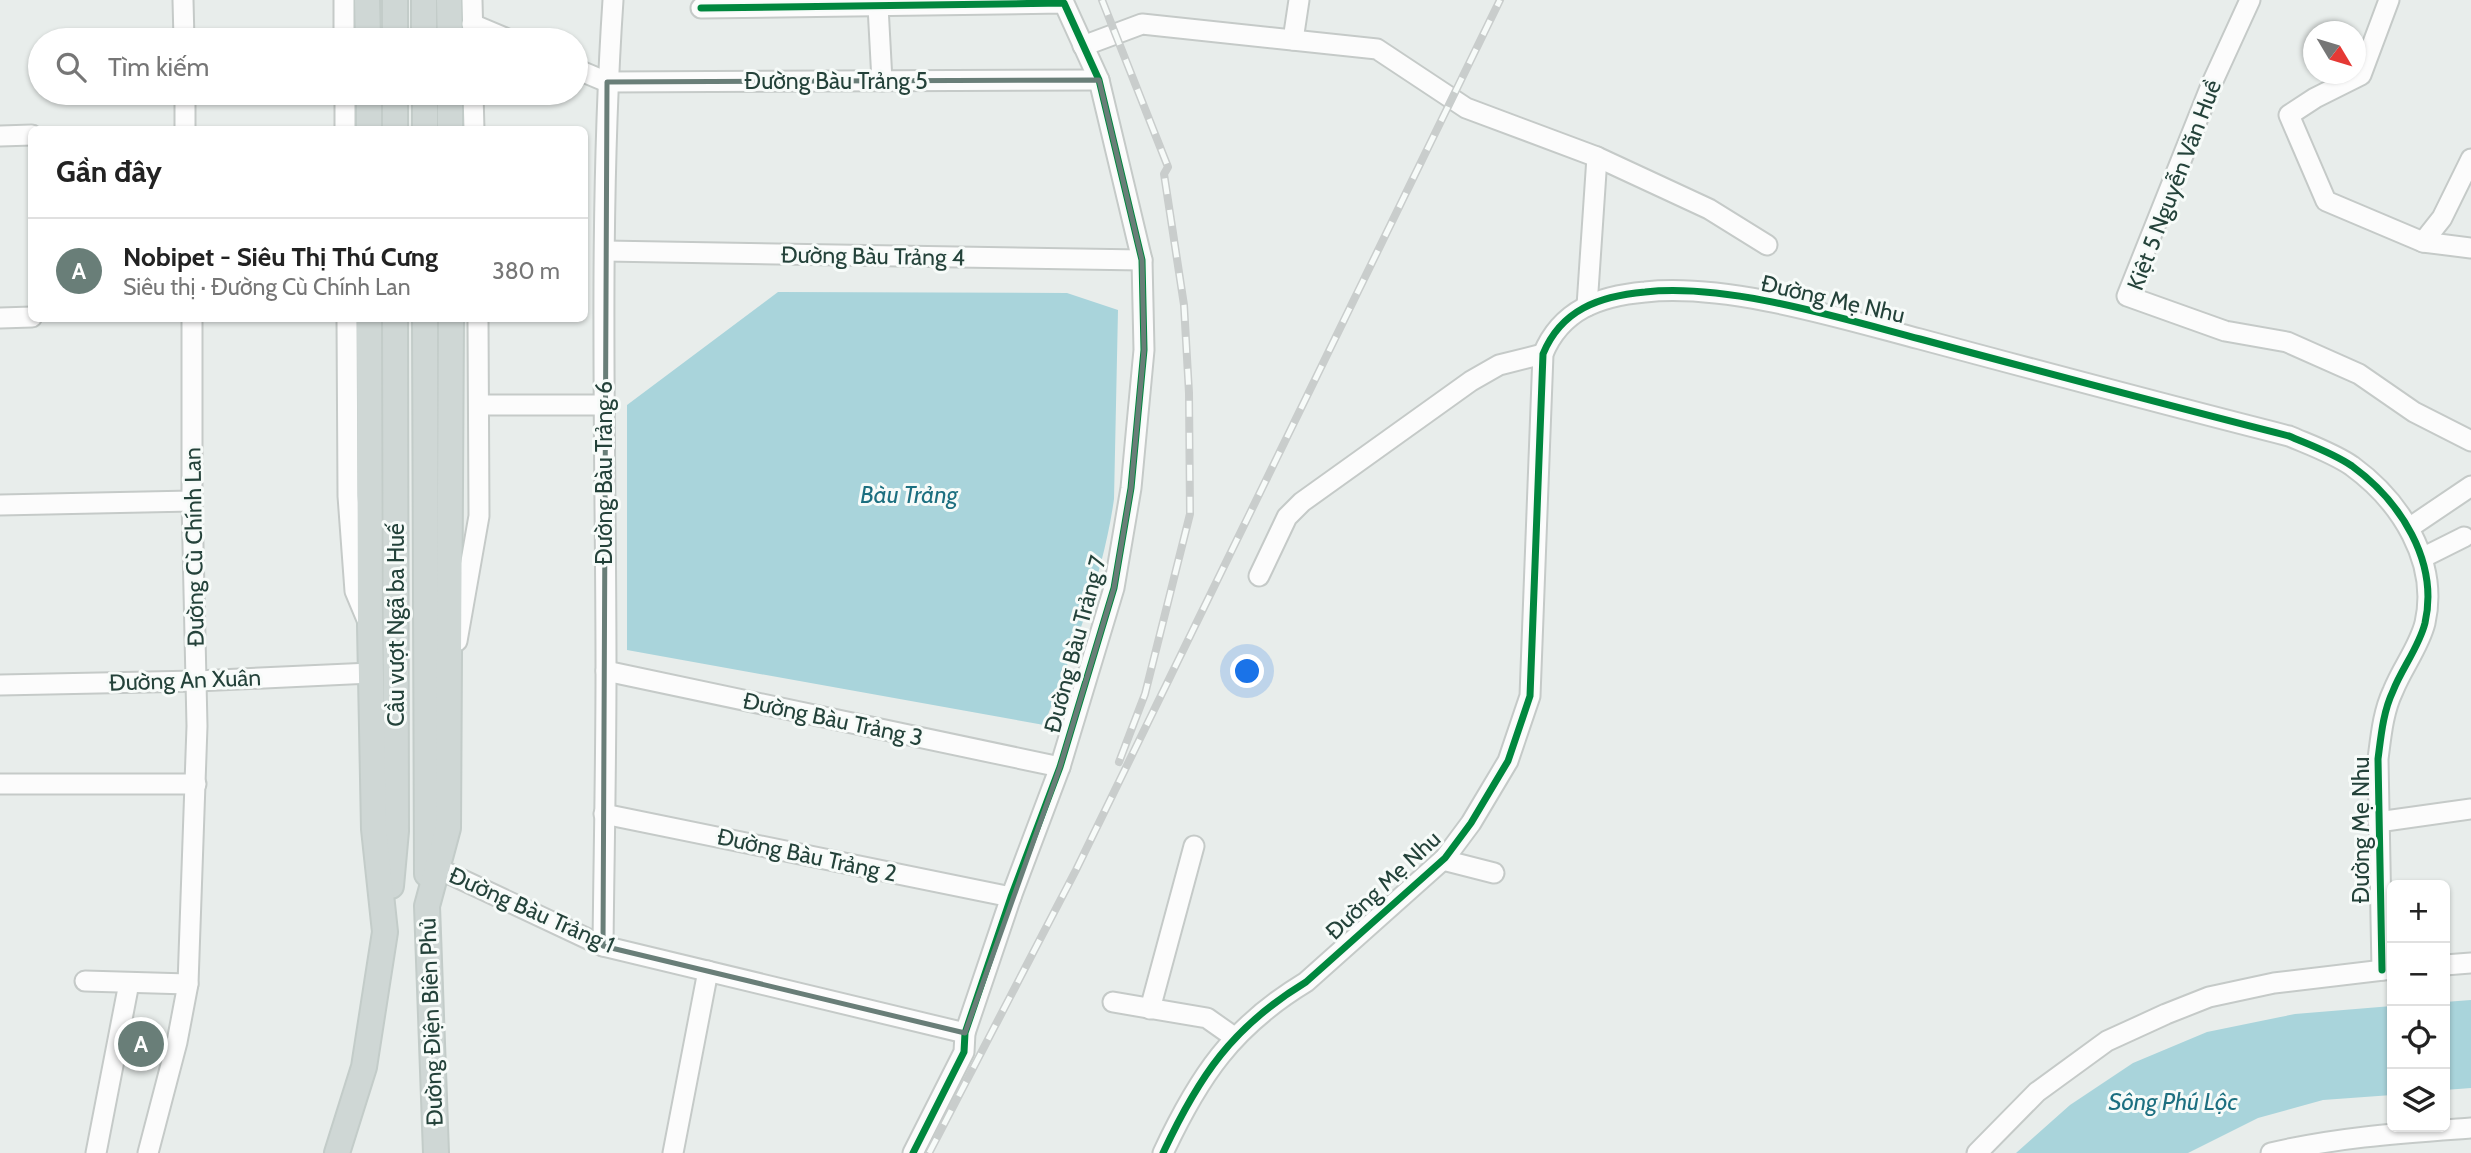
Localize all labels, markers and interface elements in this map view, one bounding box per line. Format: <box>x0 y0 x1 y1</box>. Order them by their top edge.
north arrow <box>2303 21 2366 84</box>
search box <box>28 28 588 105</box>
icon: search <box>52 48 90 86</box>
text: Tìm kiếm <box>108 51 209 83</box>
street label: Đường Bàu Trảng 5 <box>744 67 928 95</box>
street label: Kiệt 5 Nguyễn Văn Huề <box>2121 76 2227 294</box>
text: Gần đây <box>56 153 162 190</box>
street label: Đường Bàu Trảng 4 <box>781 240 965 272</box>
text: Nobipet - Siêu Thị Thú Cưng <box>123 241 438 273</box>
text: A <box>72 257 86 285</box>
text: 380 m <box>492 257 560 285</box>
street label: Đường Mẹ Nhu <box>1758 269 1908 329</box>
text: Siêu thị · Đường Cù Chính Lan <box>123 273 411 301</box>
street label: Đường Bàu Trảng 6 <box>590 381 618 565</box>
street label: Đường Cù Chính Lan <box>178 447 210 647</box>
water label: Bàu Trảng <box>860 480 959 509</box>
street label: Cầu vượt Ngã ba Huế <box>382 523 410 727</box>
street label: Đường Bàu Trảng 7 <box>1038 552 1112 736</box>
your location <box>1230 654 1264 688</box>
street label: Đường An Xuân <box>108 663 262 697</box>
street label: Đường Bàu Trảng 3 <box>740 686 926 752</box>
street label: Đường Mẹ Nhu <box>2347 757 2375 903</box>
street label: Đường Bàu Trảng 2 <box>715 822 899 888</box>
street label: Đường Mẹ Nhu <box>1320 825 1446 945</box>
street label: Đường Bàu Trảng 1 <box>445 861 619 959</box>
map controls <box>2387 880 2450 1132</box>
button: + <box>2387 880 2450 943</box>
street label: Đường Điện Biên Phủ <box>413 917 449 1127</box>
button: − <box>2387 943 2450 1006</box>
button: locate <box>2387 1006 2450 1069</box>
pin: A <box>118 1018 164 1070</box>
button: layers <box>2387 1069 2450 1132</box>
water label: Sông Phú Lộc <box>2109 1087 2238 1116</box>

